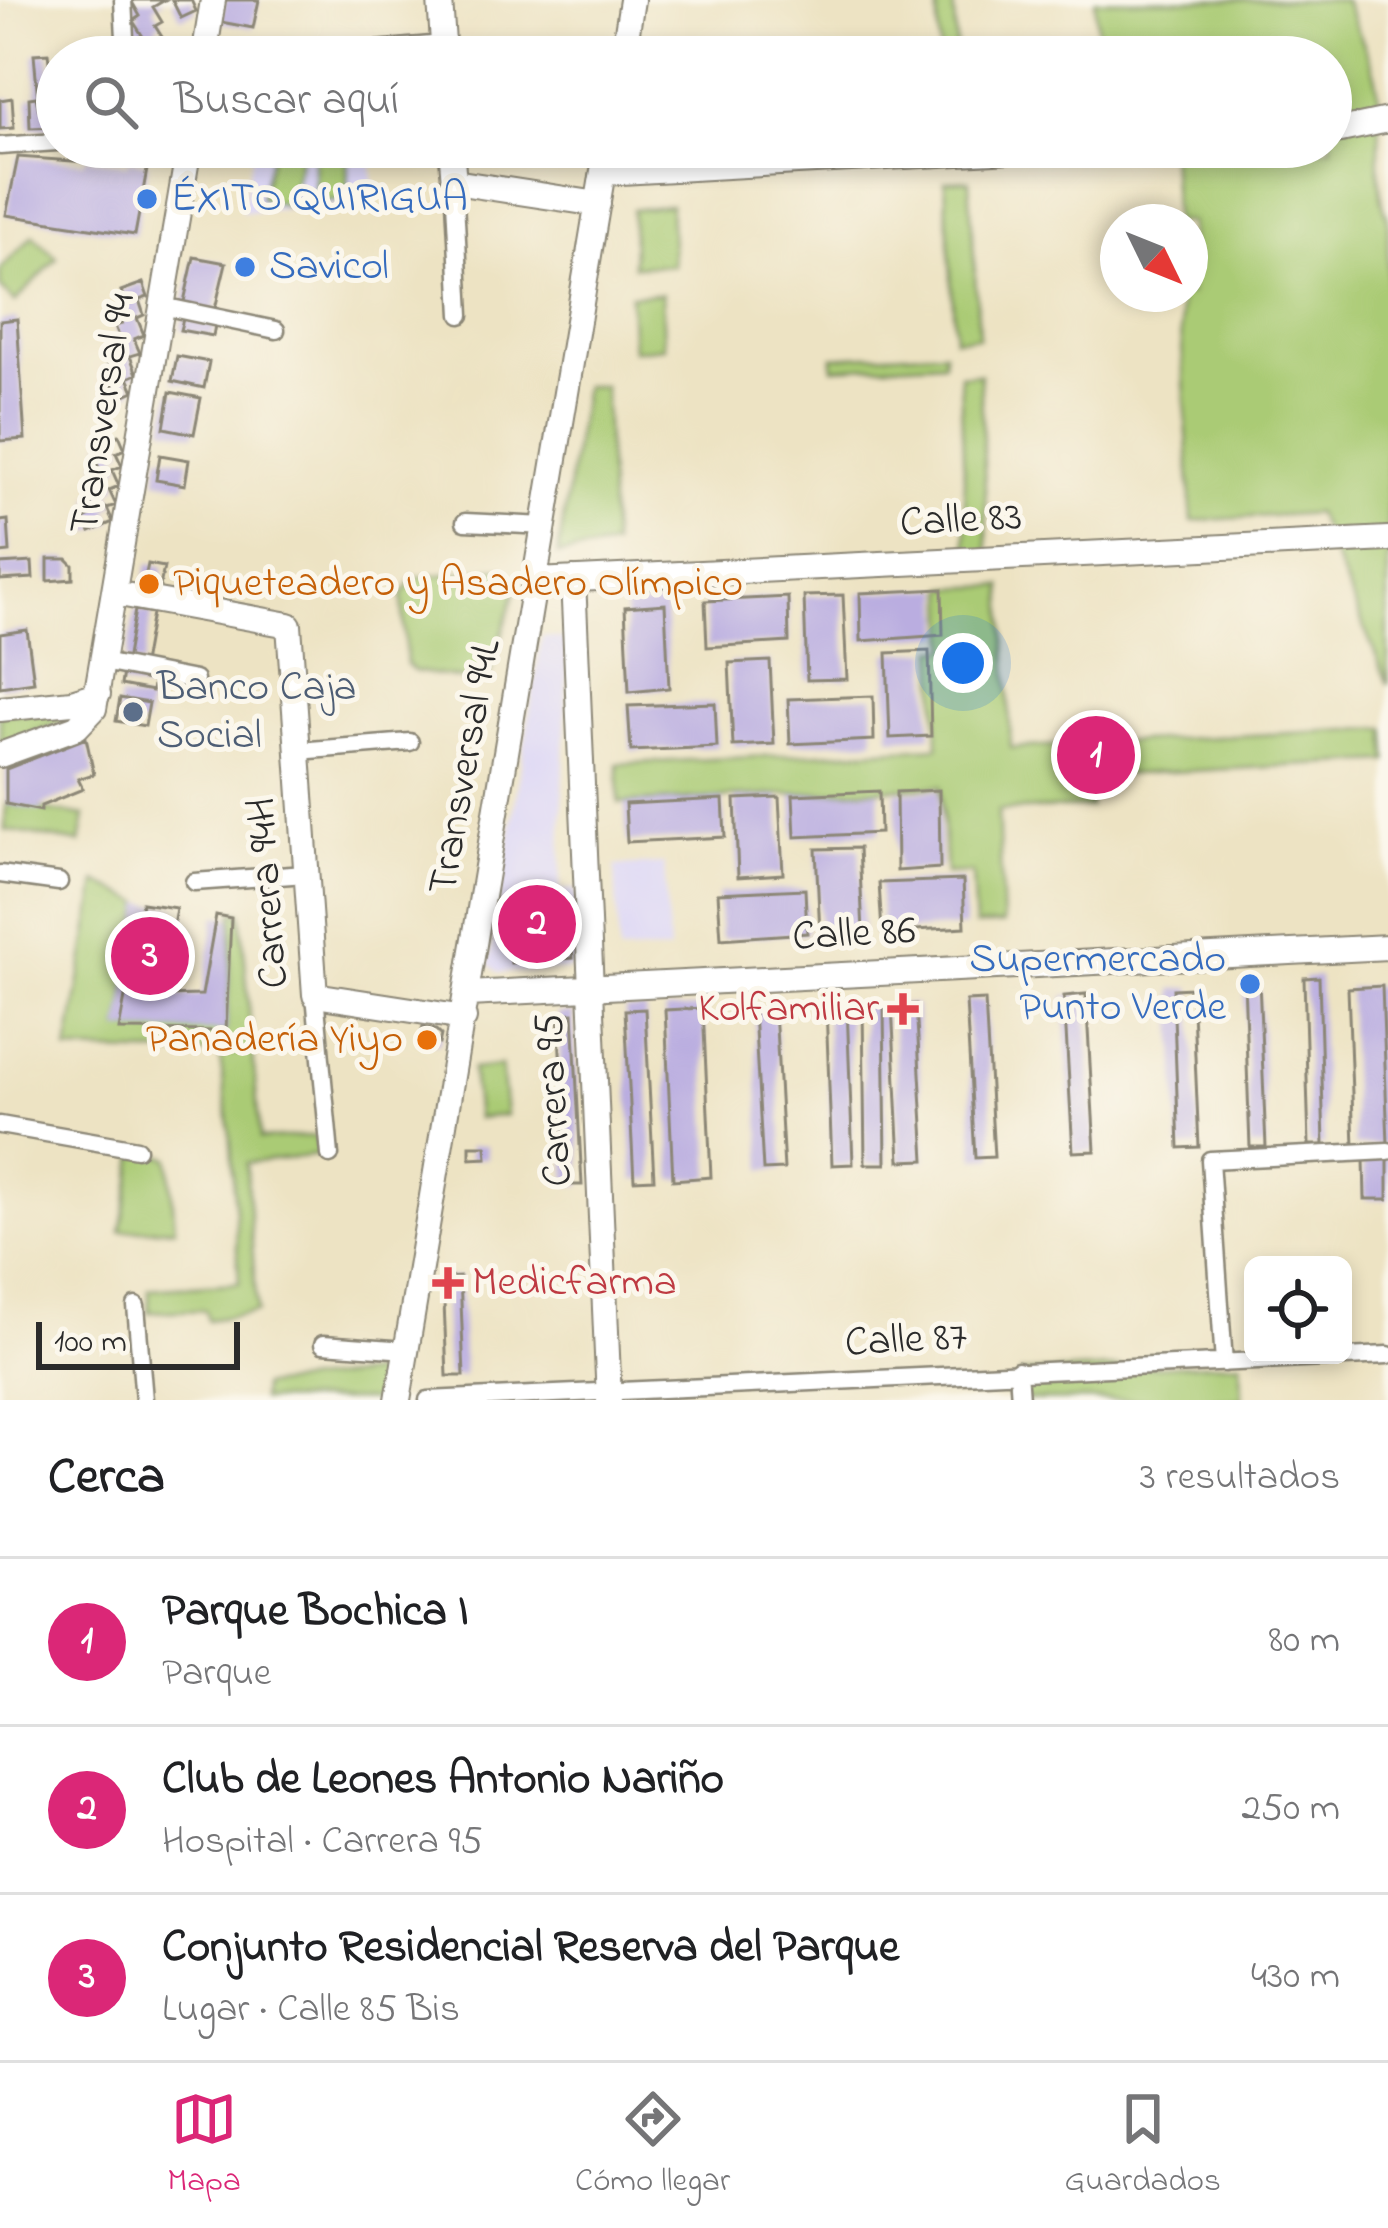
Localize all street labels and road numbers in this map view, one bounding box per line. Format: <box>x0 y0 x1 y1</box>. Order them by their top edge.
street label: Transversal 94 <box>55 289 153 539</box>
street label: Calle 83 <box>898 487 1024 555</box>
street label: Transversal 94L <box>414 634 519 899</box>
street label: Carrera 94H <box>232 796 306 990</box>
street label: Calle 86 <box>791 901 917 969</box>
street label: Carrera 95 <box>520 1012 590 1188</box>
street label: Calle 87 <box>843 1307 969 1375</box>

